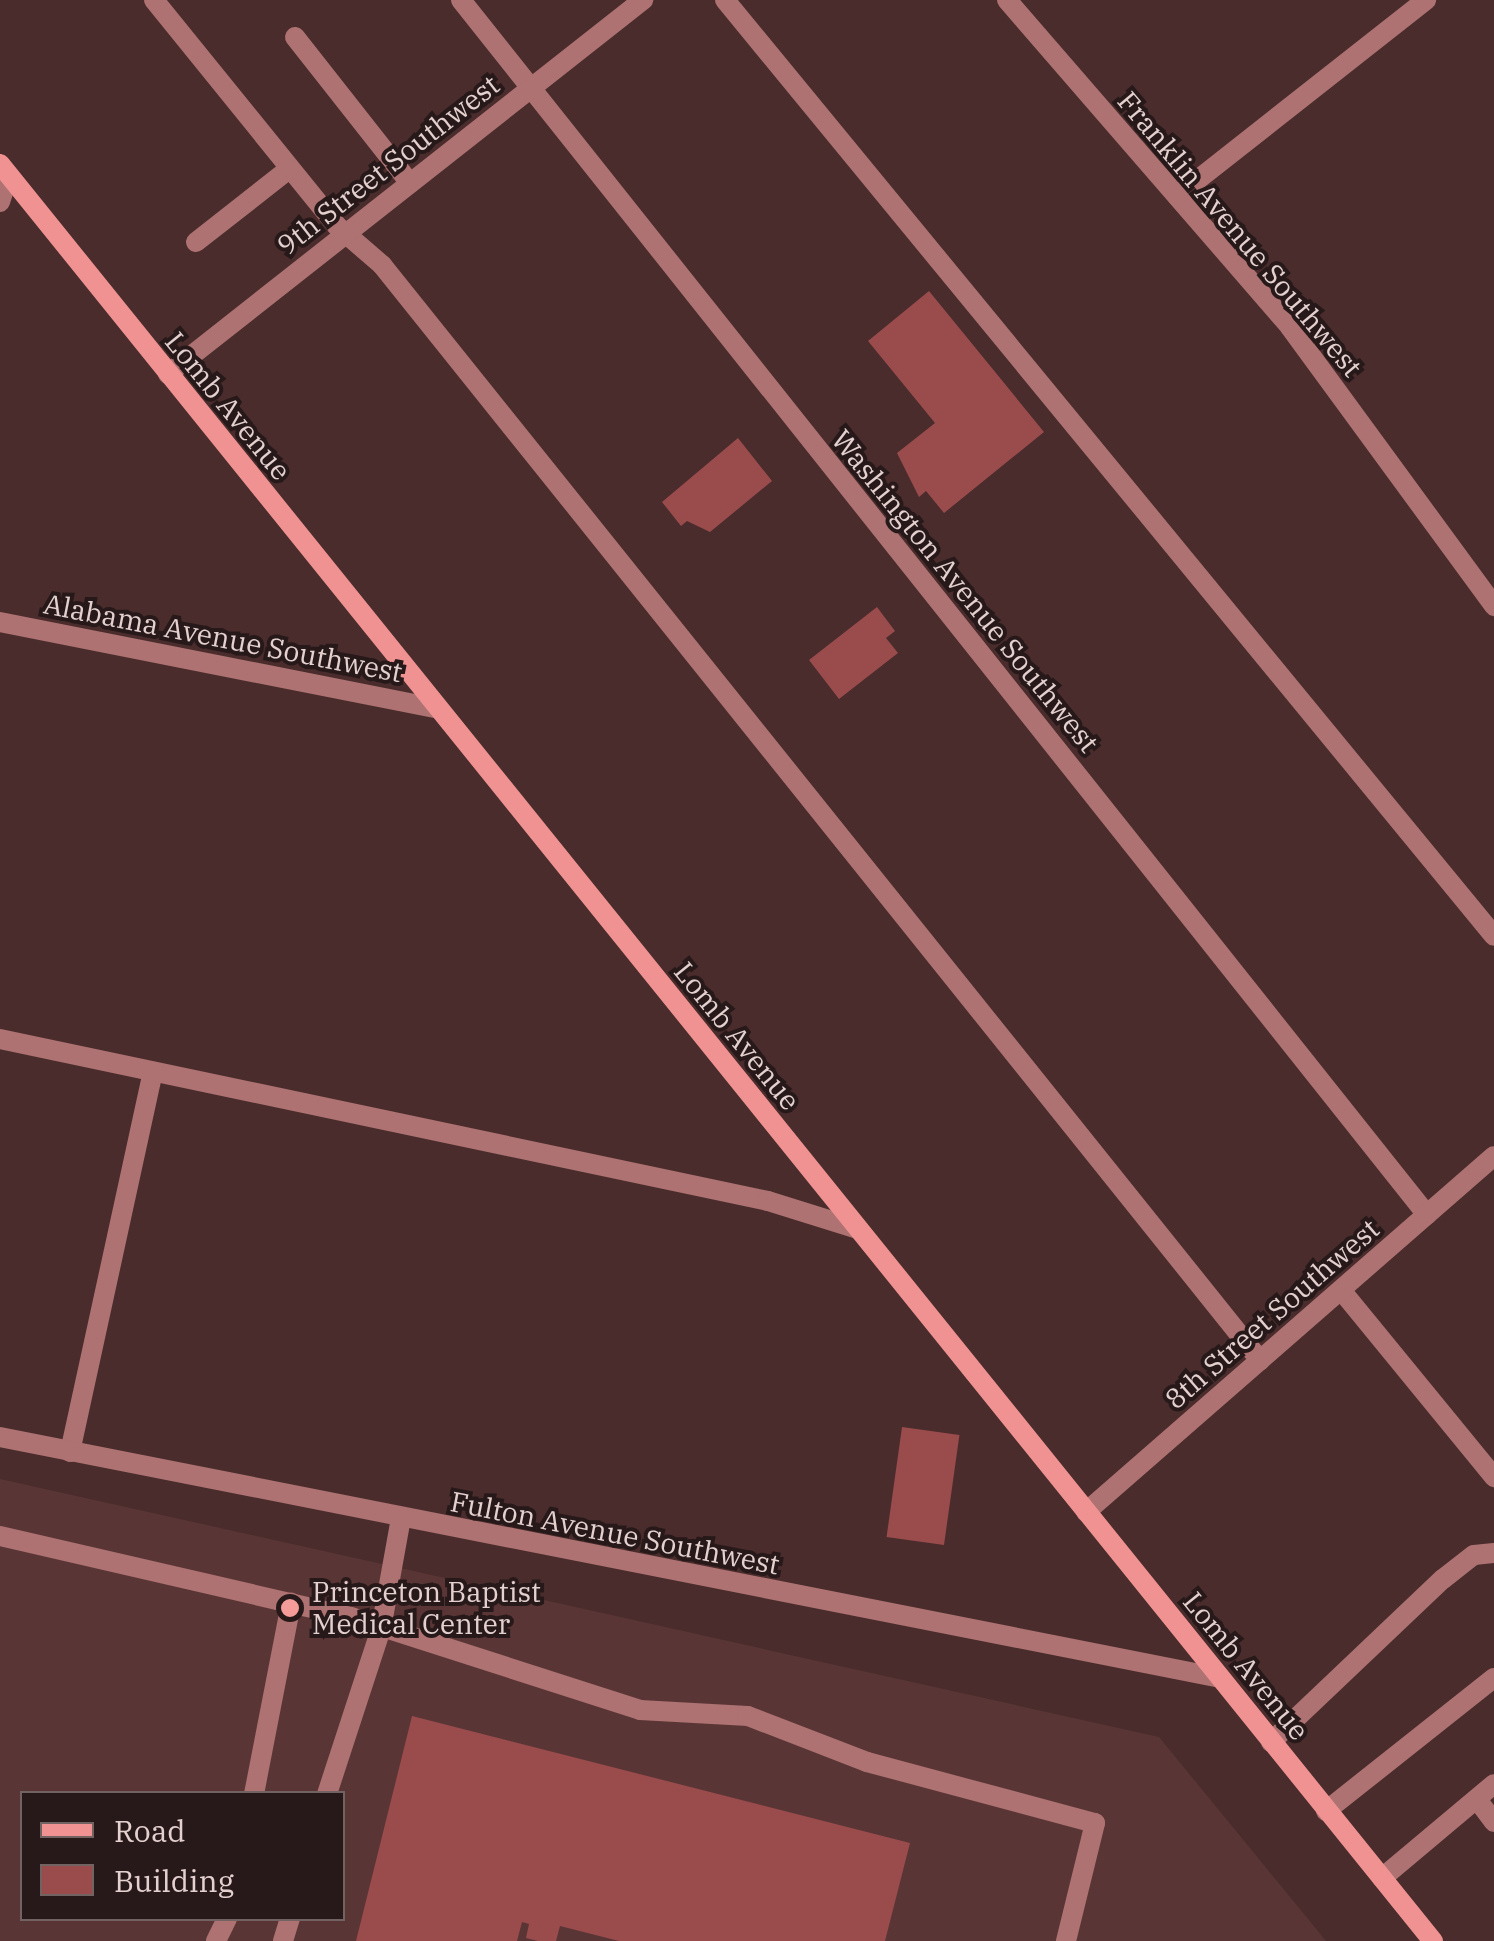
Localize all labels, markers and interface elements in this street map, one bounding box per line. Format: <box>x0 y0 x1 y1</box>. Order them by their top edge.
street label: 9th Street Southwest <box>270 68 506 262</box>
street label: Franklin Avenue Southwest <box>1111 85 1369 383</box>
street label: Lomb Avenue <box>158 325 298 487</box>
street label: Washington Avenue Southwest <box>824 423 1106 759</box>
street label: Alabama Avenue Southwest <box>41 587 405 689</box>
street label: Lomb Avenue <box>667 955 807 1117</box>
street label: 8th Street Southwest <box>1158 1212 1386 1416</box>
street label: Fulton Avenue Southwest <box>448 1485 782 1581</box>
place label: Princeton Baptist Medical Center <box>312 1575 541 1641</box>
street label: Lomb Avenue <box>1176 1585 1316 1747</box>
marker: Princeton Baptist Medical Center <box>277 1595 303 1621</box>
legend <box>20 1791 345 1921</box>
text: Road <box>114 1811 186 1850</box>
text: Building <box>114 1861 234 1900</box>

